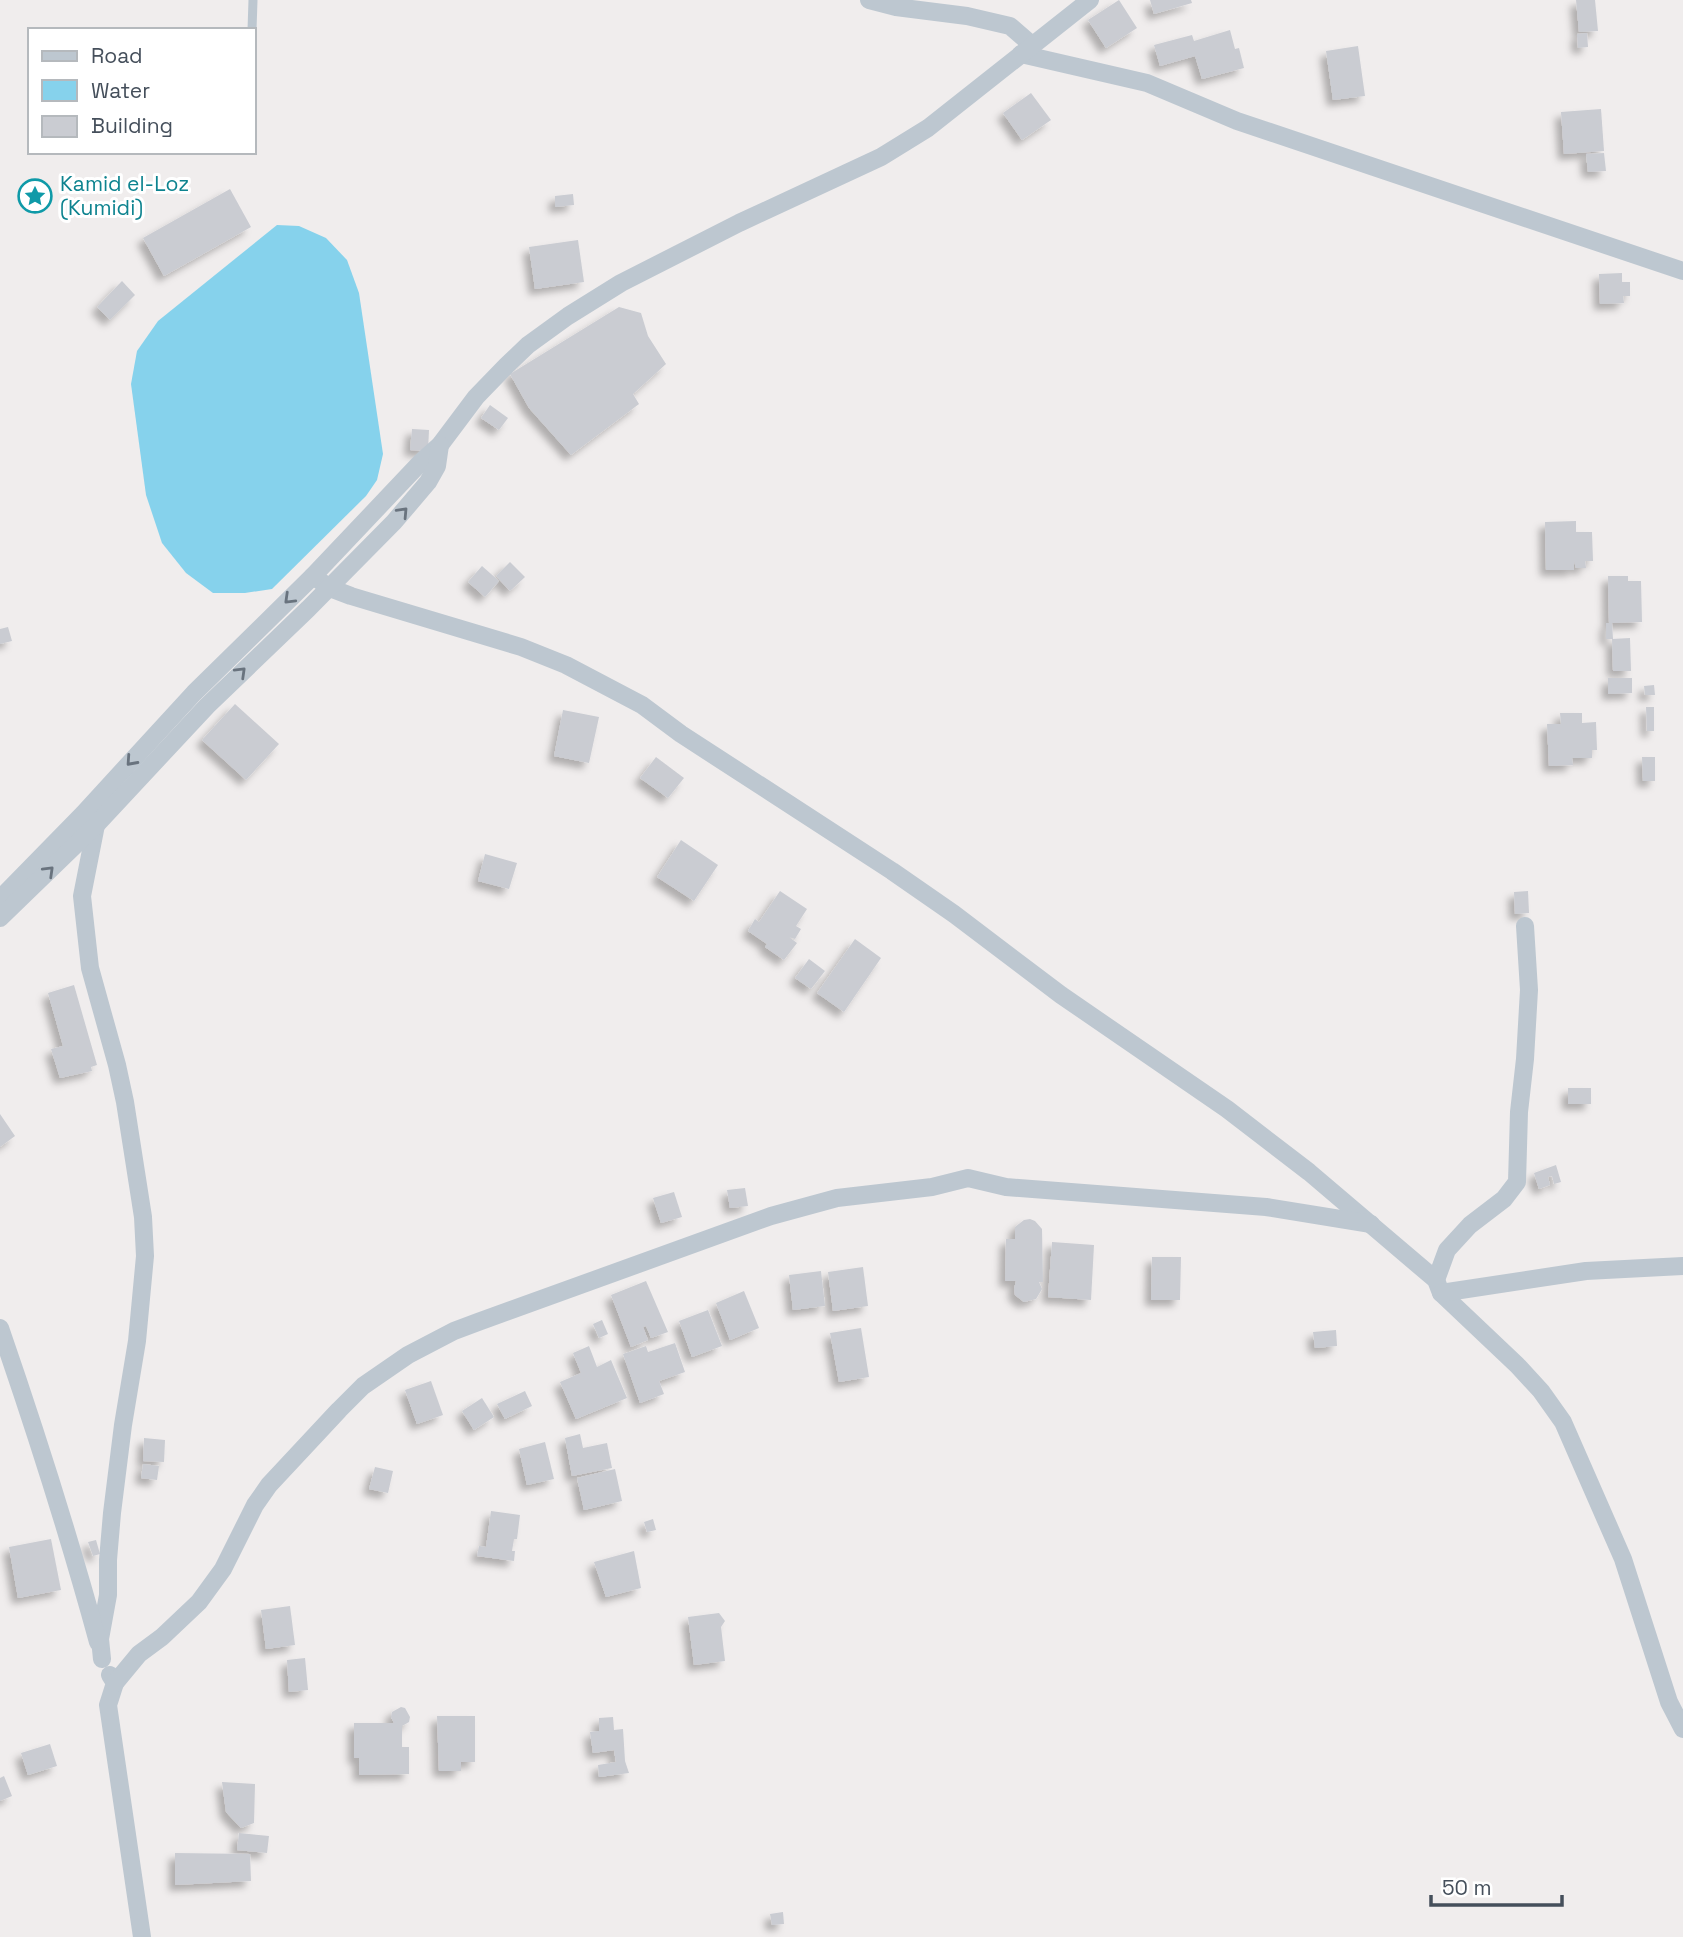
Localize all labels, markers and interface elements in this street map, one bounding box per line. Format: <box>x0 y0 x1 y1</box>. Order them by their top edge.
legend <box>28 28 256 154</box>
text: Road <box>91 42 143 69</box>
text: Water <box>91 77 150 104</box>
text: Building <box>91 112 173 139</box>
place label: Kamid el-Loz (Kumidi) <box>60 170 189 221</box>
place icon: Kamid el-Loz (Kumidi) <box>16 177 54 215</box>
one-way arrow <box>394 507 407 520</box>
one-way arrow <box>285 590 298 603</box>
one-way arrow <box>233 668 246 681</box>
one-way arrow <box>126 753 139 766</box>
one-way arrow <box>41 866 54 879</box>
scale bar <box>1431 1864 1562 1908</box>
text: 50 m <box>1442 1874 1492 1901</box>

